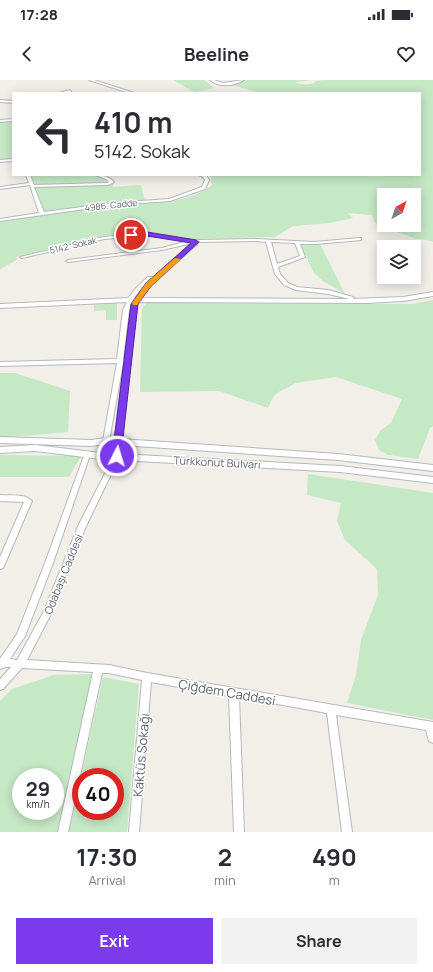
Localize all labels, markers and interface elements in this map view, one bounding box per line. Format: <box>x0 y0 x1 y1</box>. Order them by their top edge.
text: 17:28 <box>20 4 58 25</box>
text: Beeline <box>184 42 249 66</box>
icon: back <box>16 43 38 65</box>
icon: heart <box>395 43 417 65</box>
text: 410 m <box>94 103 173 141</box>
icon: left <box>28 108 80 160</box>
text: 5142. Sokak <box>94 139 190 163</box>
north arrow <box>377 188 421 232</box>
map controls <box>377 188 421 284</box>
street label: 4986. Cadde <box>84 196 138 214</box>
pin <box>114 218 148 252</box>
icon: arrive <box>120 224 142 246</box>
street label: 5142. Sokak <box>48 233 98 257</box>
button: layers <box>377 240 421 284</box>
position arrow <box>96 435 138 477</box>
street label: Türkkonut Bulvarı <box>173 452 261 472</box>
street label: Odabaşı Caddesi <box>40 532 86 616</box>
street label: Çiğdem Caddesi <box>177 675 277 709</box>
street label: Kaktüs Sokağı <box>128 712 154 798</box>
speed limit sign: 40 <box>72 768 124 820</box>
text: 29 <box>26 775 50 802</box>
text: km/h <box>26 797 50 811</box>
text: 17:30 <box>76 840 138 873</box>
text: 2 <box>218 840 232 873</box>
text: 490 <box>312 840 357 873</box>
text: Arrival <box>88 871 126 889</box>
text: min <box>214 871 236 889</box>
text: m <box>329 871 340 889</box>
button: Exit <box>16 918 213 964</box>
button: Share <box>221 918 417 964</box>

